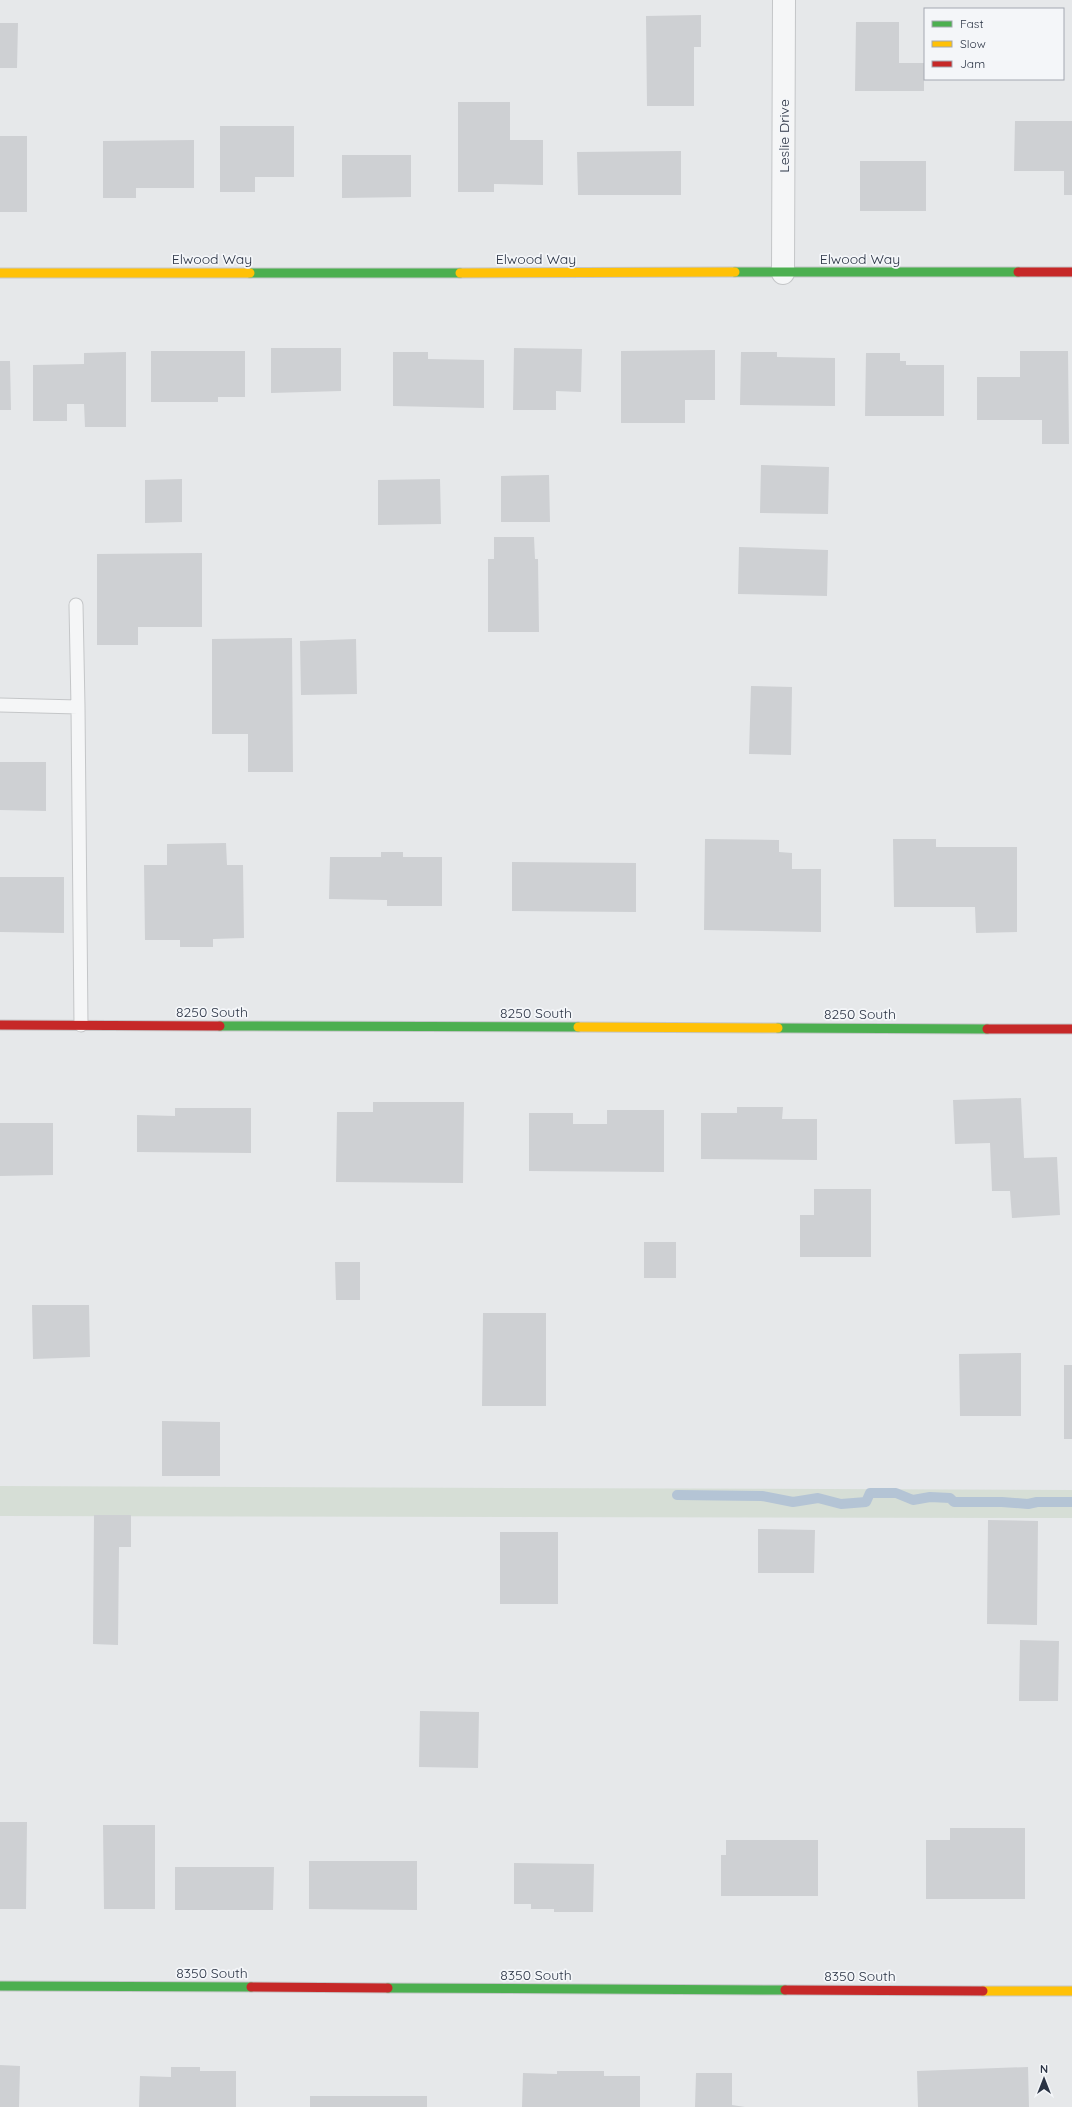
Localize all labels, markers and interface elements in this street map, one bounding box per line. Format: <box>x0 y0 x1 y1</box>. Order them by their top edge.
legend <box>924 8 1064 80</box>
text: Fast <box>960 16 984 31</box>
text: Slow <box>960 36 986 51</box>
text: Jam <box>960 56 985 71</box>
street label: Leslie Drive <box>775 99 793 173</box>
street label: Elwood Way <box>172 250 252 268</box>
street label: Elwood Way <box>496 250 576 268</box>
street label: Elwood Way <box>820 250 900 268</box>
street label: 8250 South <box>176 1003 248 1021</box>
street label: 8250 South <box>500 1004 572 1022</box>
street label: 8250 South <box>824 1005 896 1023</box>
street label: 8350 South <box>176 1964 248 1982</box>
street label: 8350 South <box>500 1966 572 1984</box>
street label: 8350 South <box>824 1967 896 1985</box>
north arrow <box>1024 2059 1064 2099</box>
text: N <box>1040 2062 1048 2076</box>

